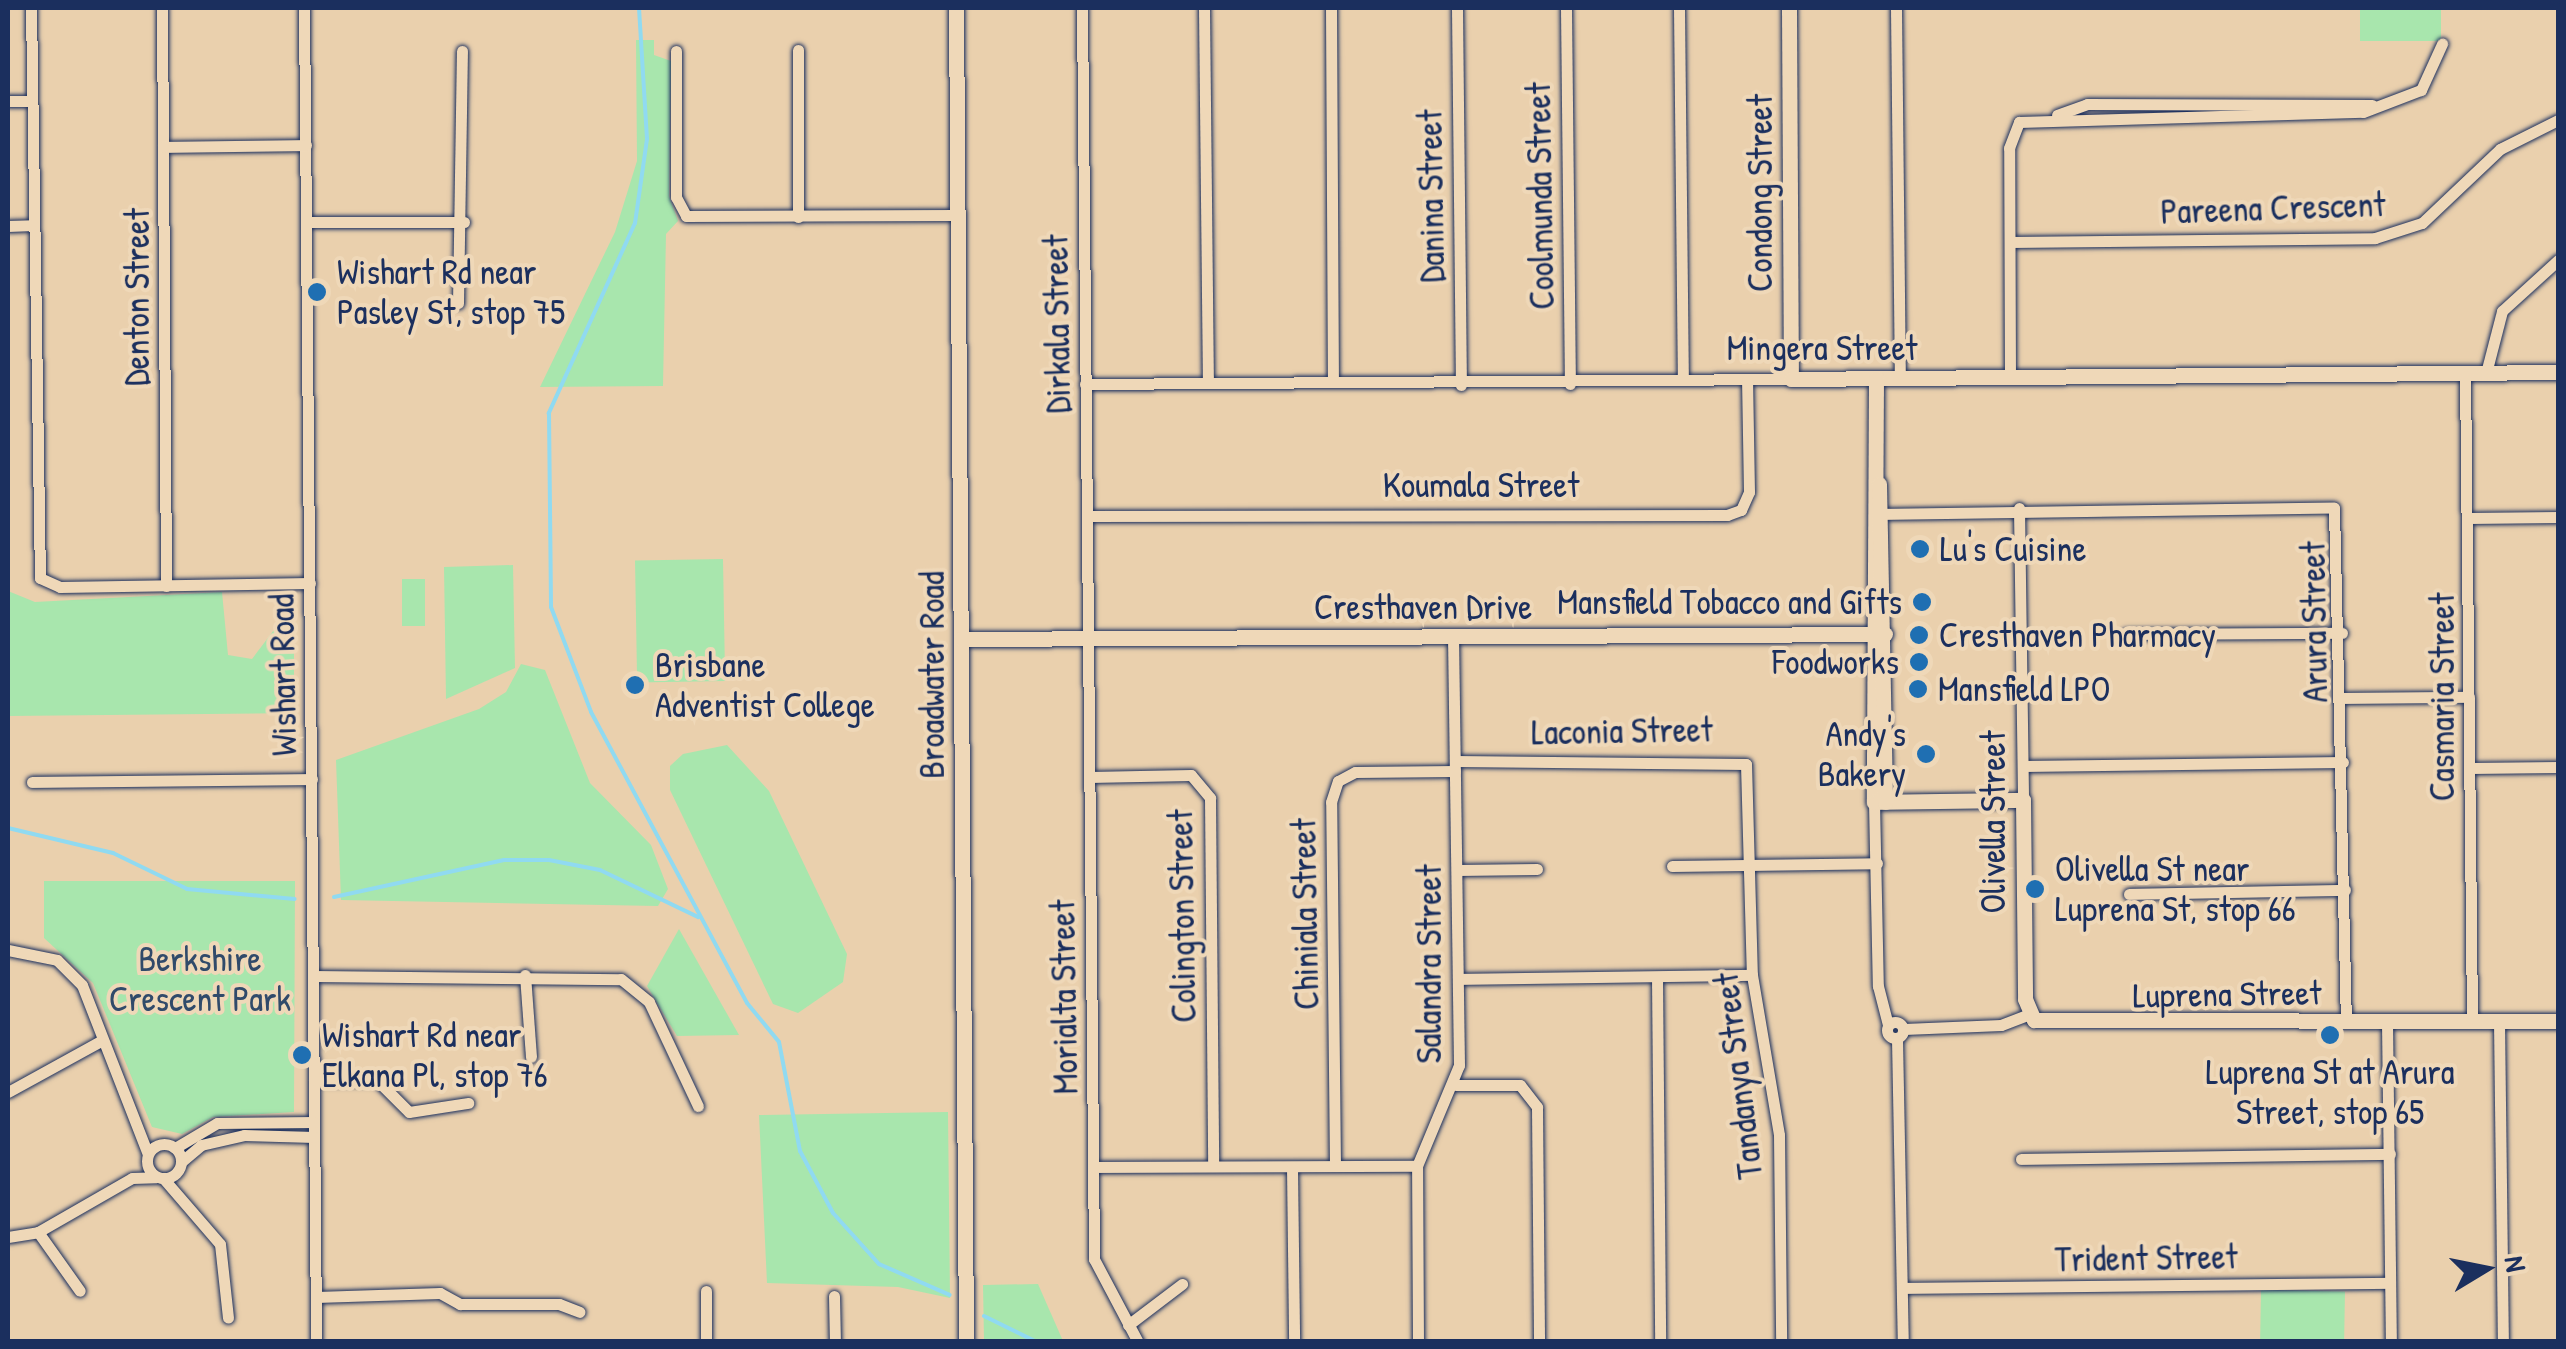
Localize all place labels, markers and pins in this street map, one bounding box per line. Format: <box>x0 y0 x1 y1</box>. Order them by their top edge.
place label: Wishart Rd near Pasley St, stop 75 <box>337 251 565 333</box>
marker: Wishart Rd near Pasley St, stop 75 <box>306 281 328 303</box>
place label: Lu's Cuisine <box>1940 528 2086 570</box>
marker: Lu's Cuisine <box>1909 538 1931 560</box>
place label: Mansfield Tobacco and Gifts <box>1557 581 1902 623</box>
marker: Mansfield Tobacco and Gifts <box>1911 591 1933 613</box>
place label: Cresthaven Pharmacy <box>1939 614 2216 656</box>
marker: Cresthaven Pharmacy <box>1908 624 1930 646</box>
place label: Foodworks <box>1772 641 1899 683</box>
place label: Brisbane Adventist College <box>655 644 875 726</box>
marker: Foodworks <box>1908 651 1930 673</box>
place label: Mansfield LPO <box>1938 668 2110 710</box>
marker: Brisbane Adventist College <box>624 674 646 696</box>
marker: Mansfield LPO <box>1907 678 1929 700</box>
place label: Andy's Bakery <box>1818 713 1906 795</box>
marker: Andy's Bakery <box>1915 743 1937 765</box>
place label: Olivella St near Luprena St, stop 66 <box>2055 848 2296 930</box>
marker: Olivella St near Luprena St, stop 66 <box>2024 878 2046 900</box>
place label: Wishart Rd near Elkana Pl, stop 76 <box>322 1014 548 1096</box>
marker: Luprena St at Arura Street, stop 65 <box>2319 1024 2341 1046</box>
marker: Wishart Rd near Elkana Pl, stop 76 <box>291 1044 313 1066</box>
place label: Luprena St at Arura Street, stop 65 <box>2206 1051 2454 1133</box>

